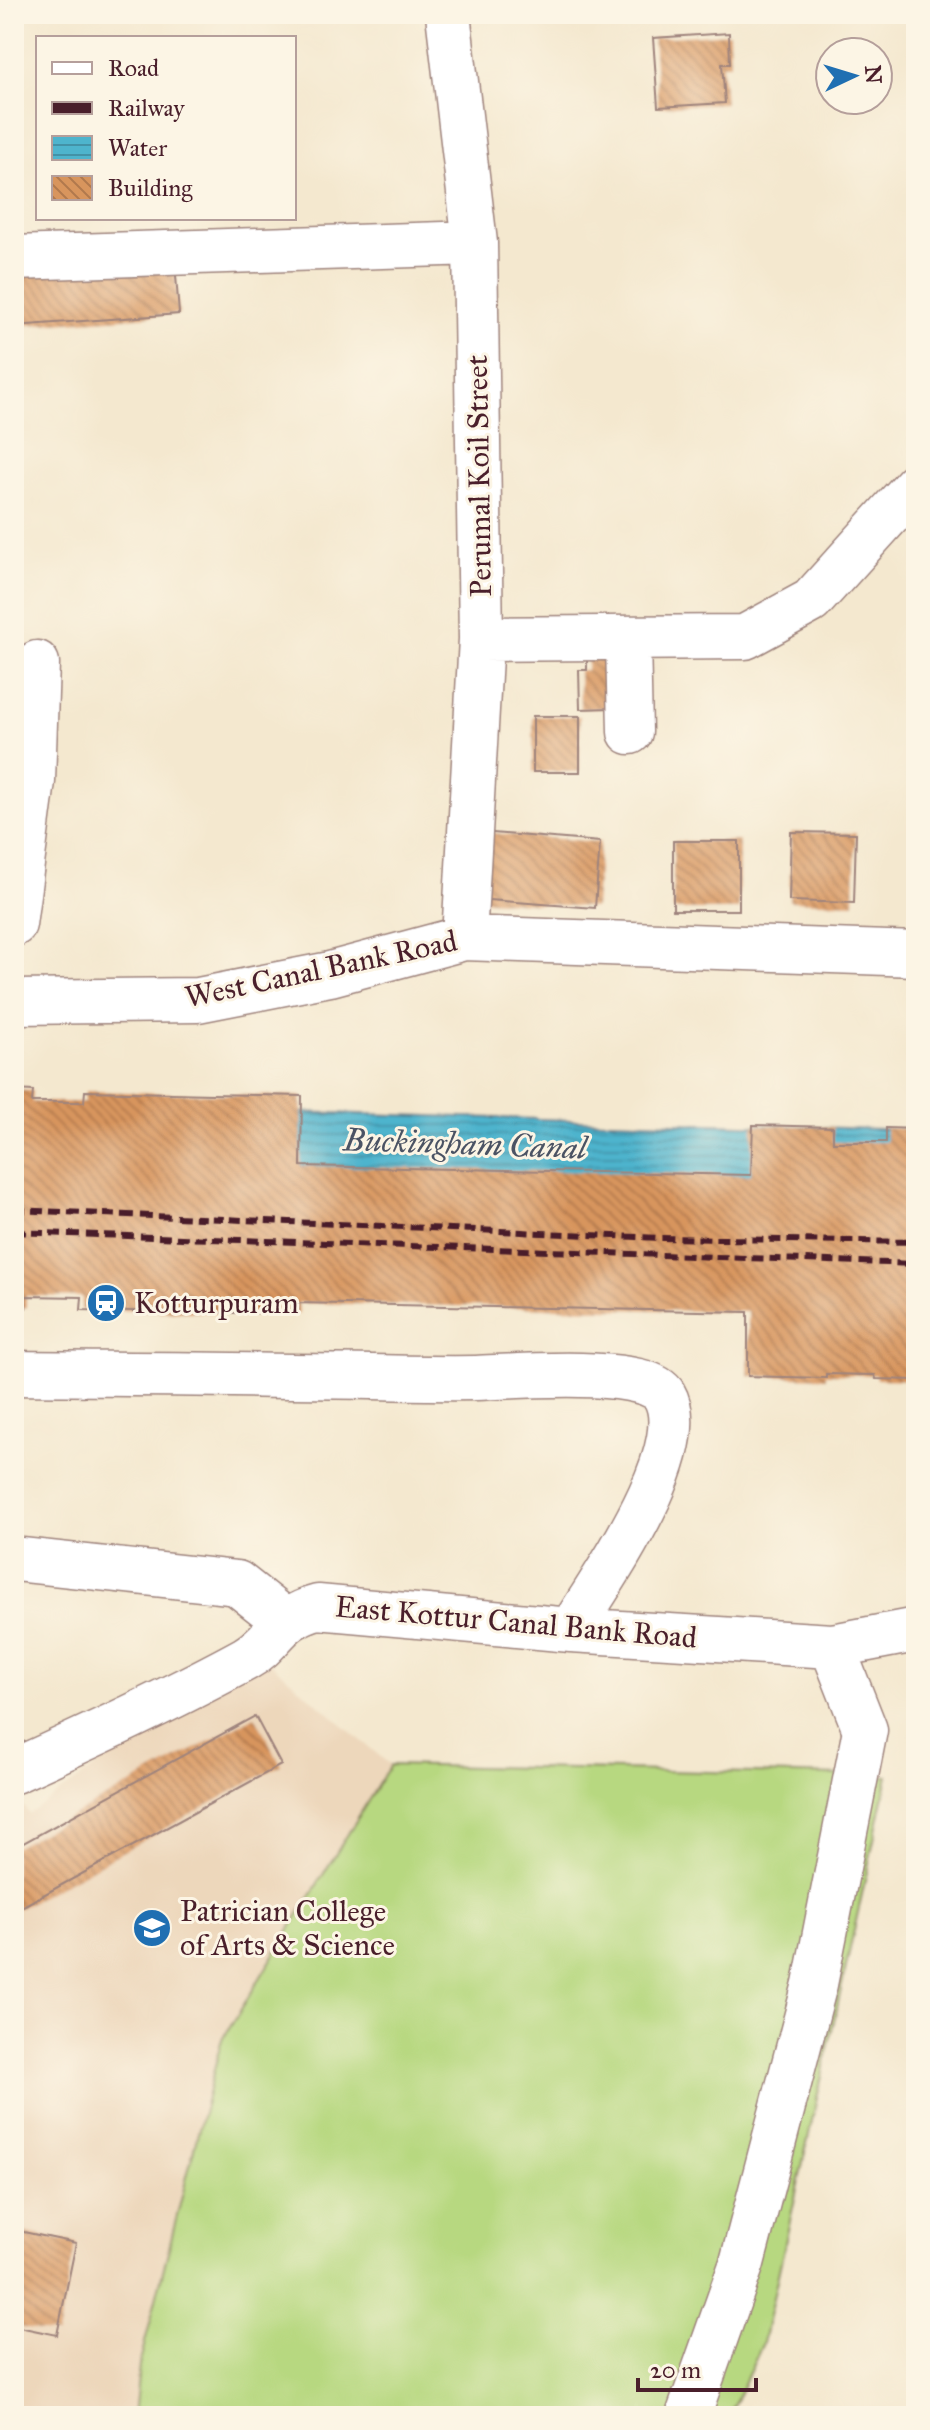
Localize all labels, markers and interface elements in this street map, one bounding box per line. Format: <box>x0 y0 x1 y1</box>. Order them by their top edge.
legend <box>36 36 296 220</box>
north arrow <box>814 36 894 116</box>
text: Road <box>108 53 159 83</box>
text: N <box>859 64 888 85</box>
text: Railway <box>108 93 185 123</box>
text: Water <box>108 133 167 163</box>
text: Building <box>108 173 193 203</box>
street label: Perumal Koil Street <box>459 354 499 597</box>
street label: West Canal Bank Road <box>182 923 460 1015</box>
water label: Buckingham Canal <box>341 1120 589 1168</box>
station icon: Kotturpuram <box>85 1282 127 1324</box>
place label: Kotturpuram <box>134 1285 299 1321</box>
street label: East Kottur Canal Bank Road <box>334 1588 698 1656</box>
place label: Patrician College of Arts & Science <box>180 1893 395 1963</box>
school or university icon: Patrician College of Arts & Science <box>131 1907 173 1949</box>
scale bar <box>638 2342 756 2392</box>
text: 20 m <box>650 2355 701 2385</box>

